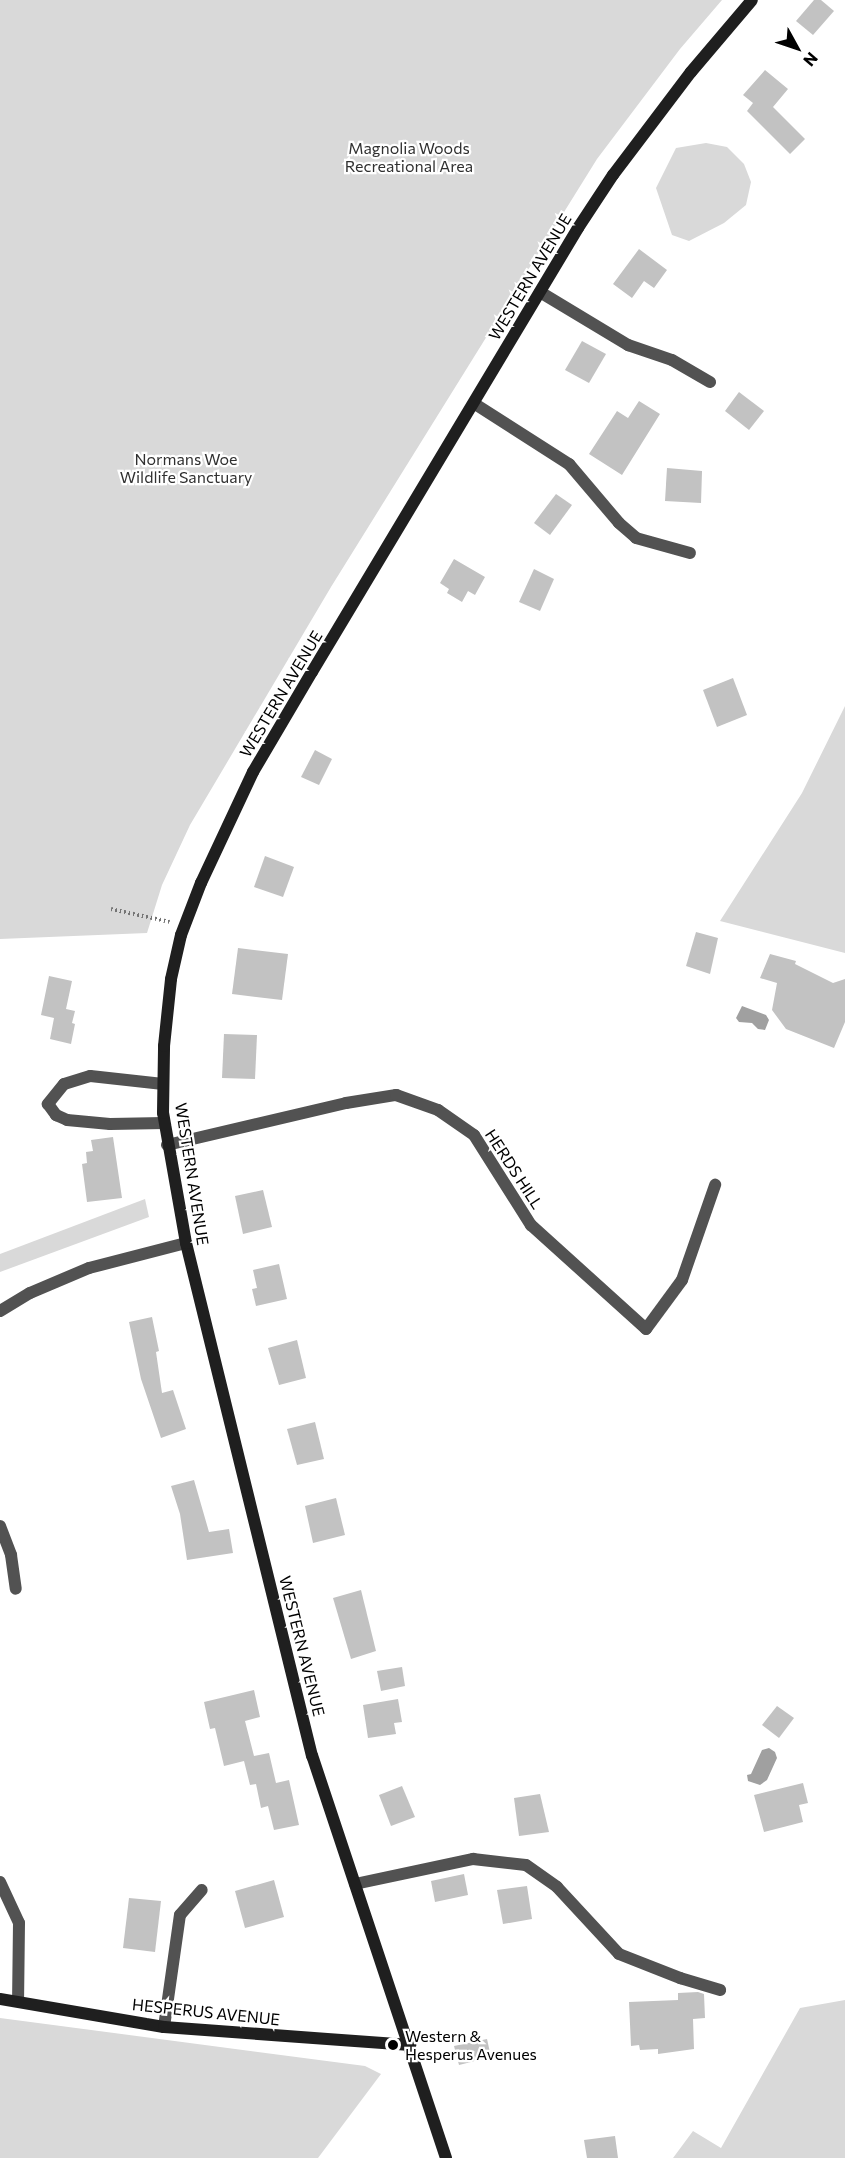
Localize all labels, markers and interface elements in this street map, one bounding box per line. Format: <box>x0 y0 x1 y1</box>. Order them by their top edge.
north arrow <box>767 18 827 78</box>
text: N <box>800 49 822 71</box>
park label: Magnolia Woods Recreational Area <box>345 138 473 176</box>
street label: WESTERN AVENUE <box>485 210 575 344</box>
park label: Normans Woe Wildlife Sanctuary <box>120 449 252 487</box>
street label: WESTERN AVENUE <box>236 627 326 761</box>
street label: WESTERN AVENUE <box>171 1101 213 1247</box>
street label: HERDS HILL <box>481 1126 547 1212</box>
street label: WESTERN AVENUE <box>275 1574 329 1718</box>
street label: HESPERUS AVENUE <box>131 1995 281 2029</box>
place label: Western & Hesperus Avenues <box>405 2026 537 2064</box>
marker: Western & Hesperus Avenues <box>386 2038 400 2052</box>

